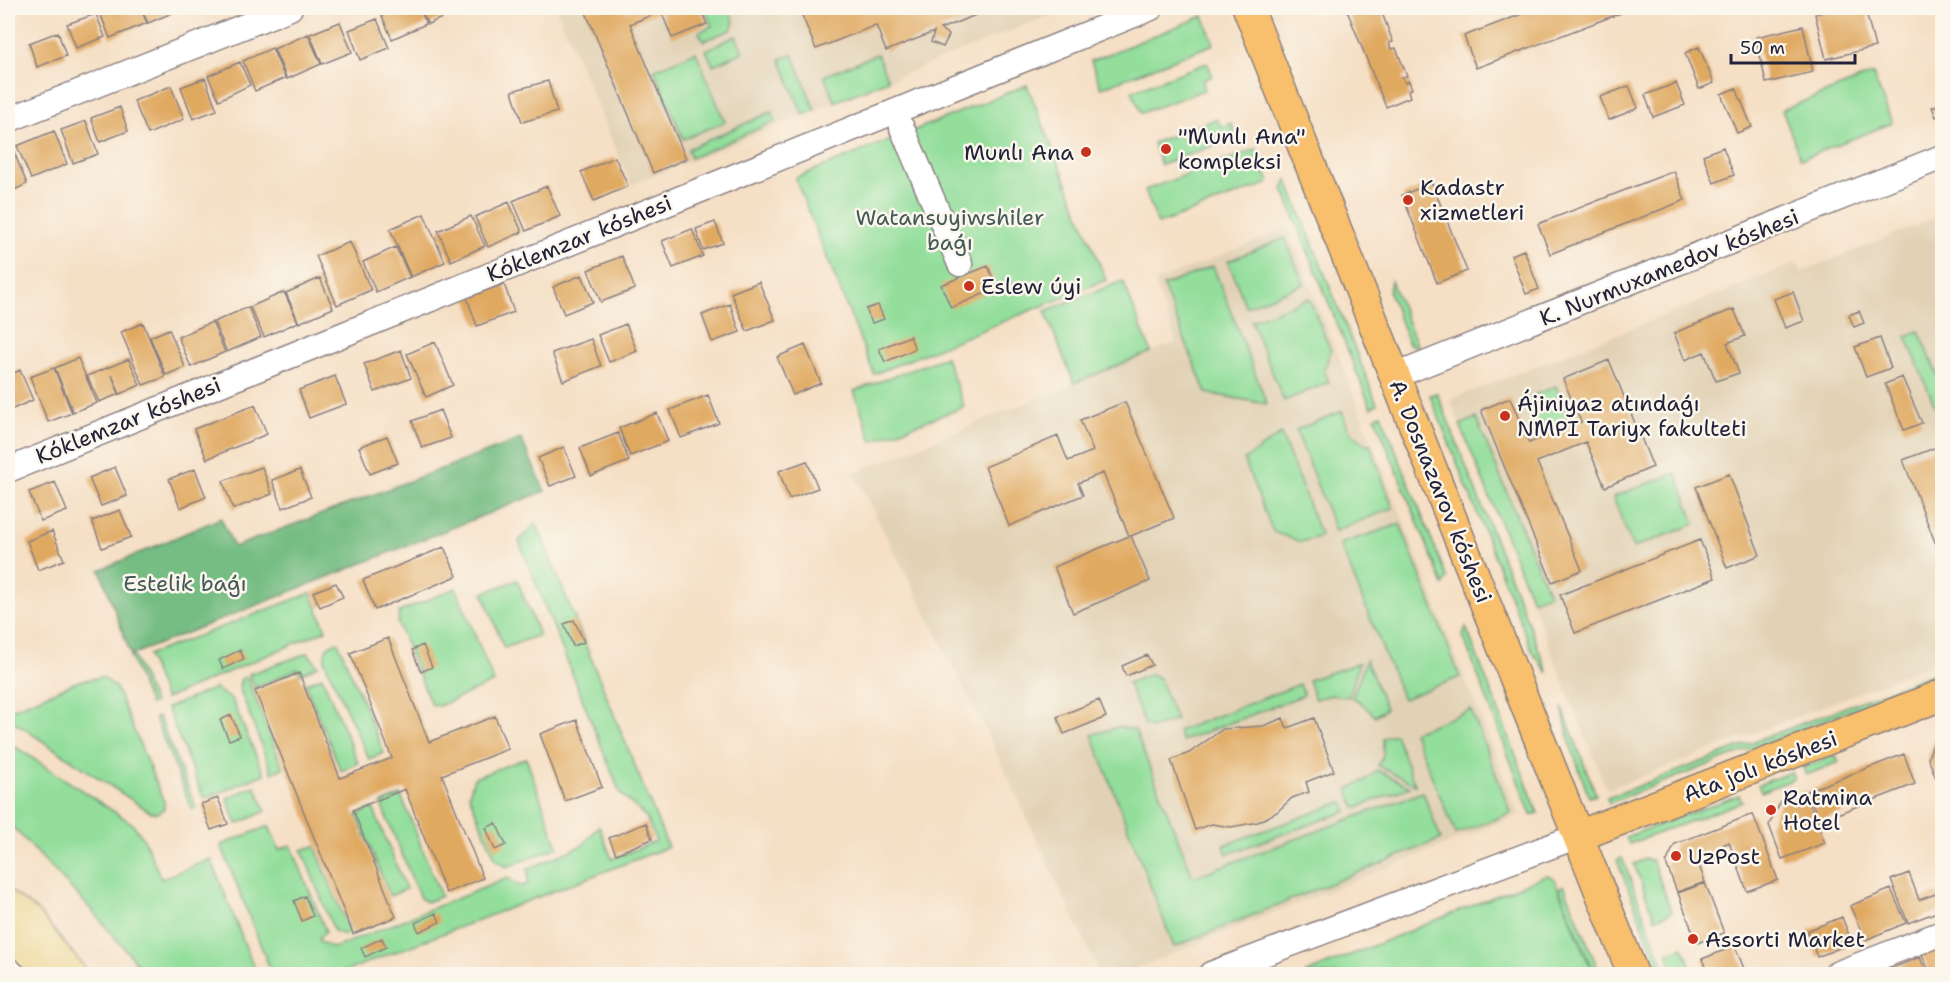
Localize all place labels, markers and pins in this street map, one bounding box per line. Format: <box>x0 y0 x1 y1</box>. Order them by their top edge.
place label: "Munlı Ana" kompleksi <box>1178 122 1306 176</box>
place label: Munlı Ana <box>964 138 1074 167</box>
marker: "Munlı Ana" kompleksi <box>1159 142 1173 156</box>
marker: Munlı Ana <box>1079 145 1093 159</box>
place label: Kadastr xizmetleri <box>1420 173 1525 227</box>
marker: Kadastr xizmetleri <box>1401 193 1415 207</box>
place label: Eslew úyi <box>981 272 1081 301</box>
marker: Eslew úyi <box>962 279 976 293</box>
place label: Ájiniyaz atındaǵı NMPI Tariyx fakulteti <box>1517 389 1747 443</box>
marker: Ájiniyaz atındaǵı NMPI Tariyx fakulteti <box>1498 409 1512 423</box>
place label: Ratmina Hotel <box>1783 783 1872 837</box>
marker: Ratmina Hotel <box>1764 803 1778 817</box>
place label: UzPost <box>1688 842 1760 871</box>
marker: UzPost <box>1669 849 1683 863</box>
place label: Assorti Market <box>1705 925 1865 954</box>
marker: Assorti Market <box>1686 932 1700 946</box>

